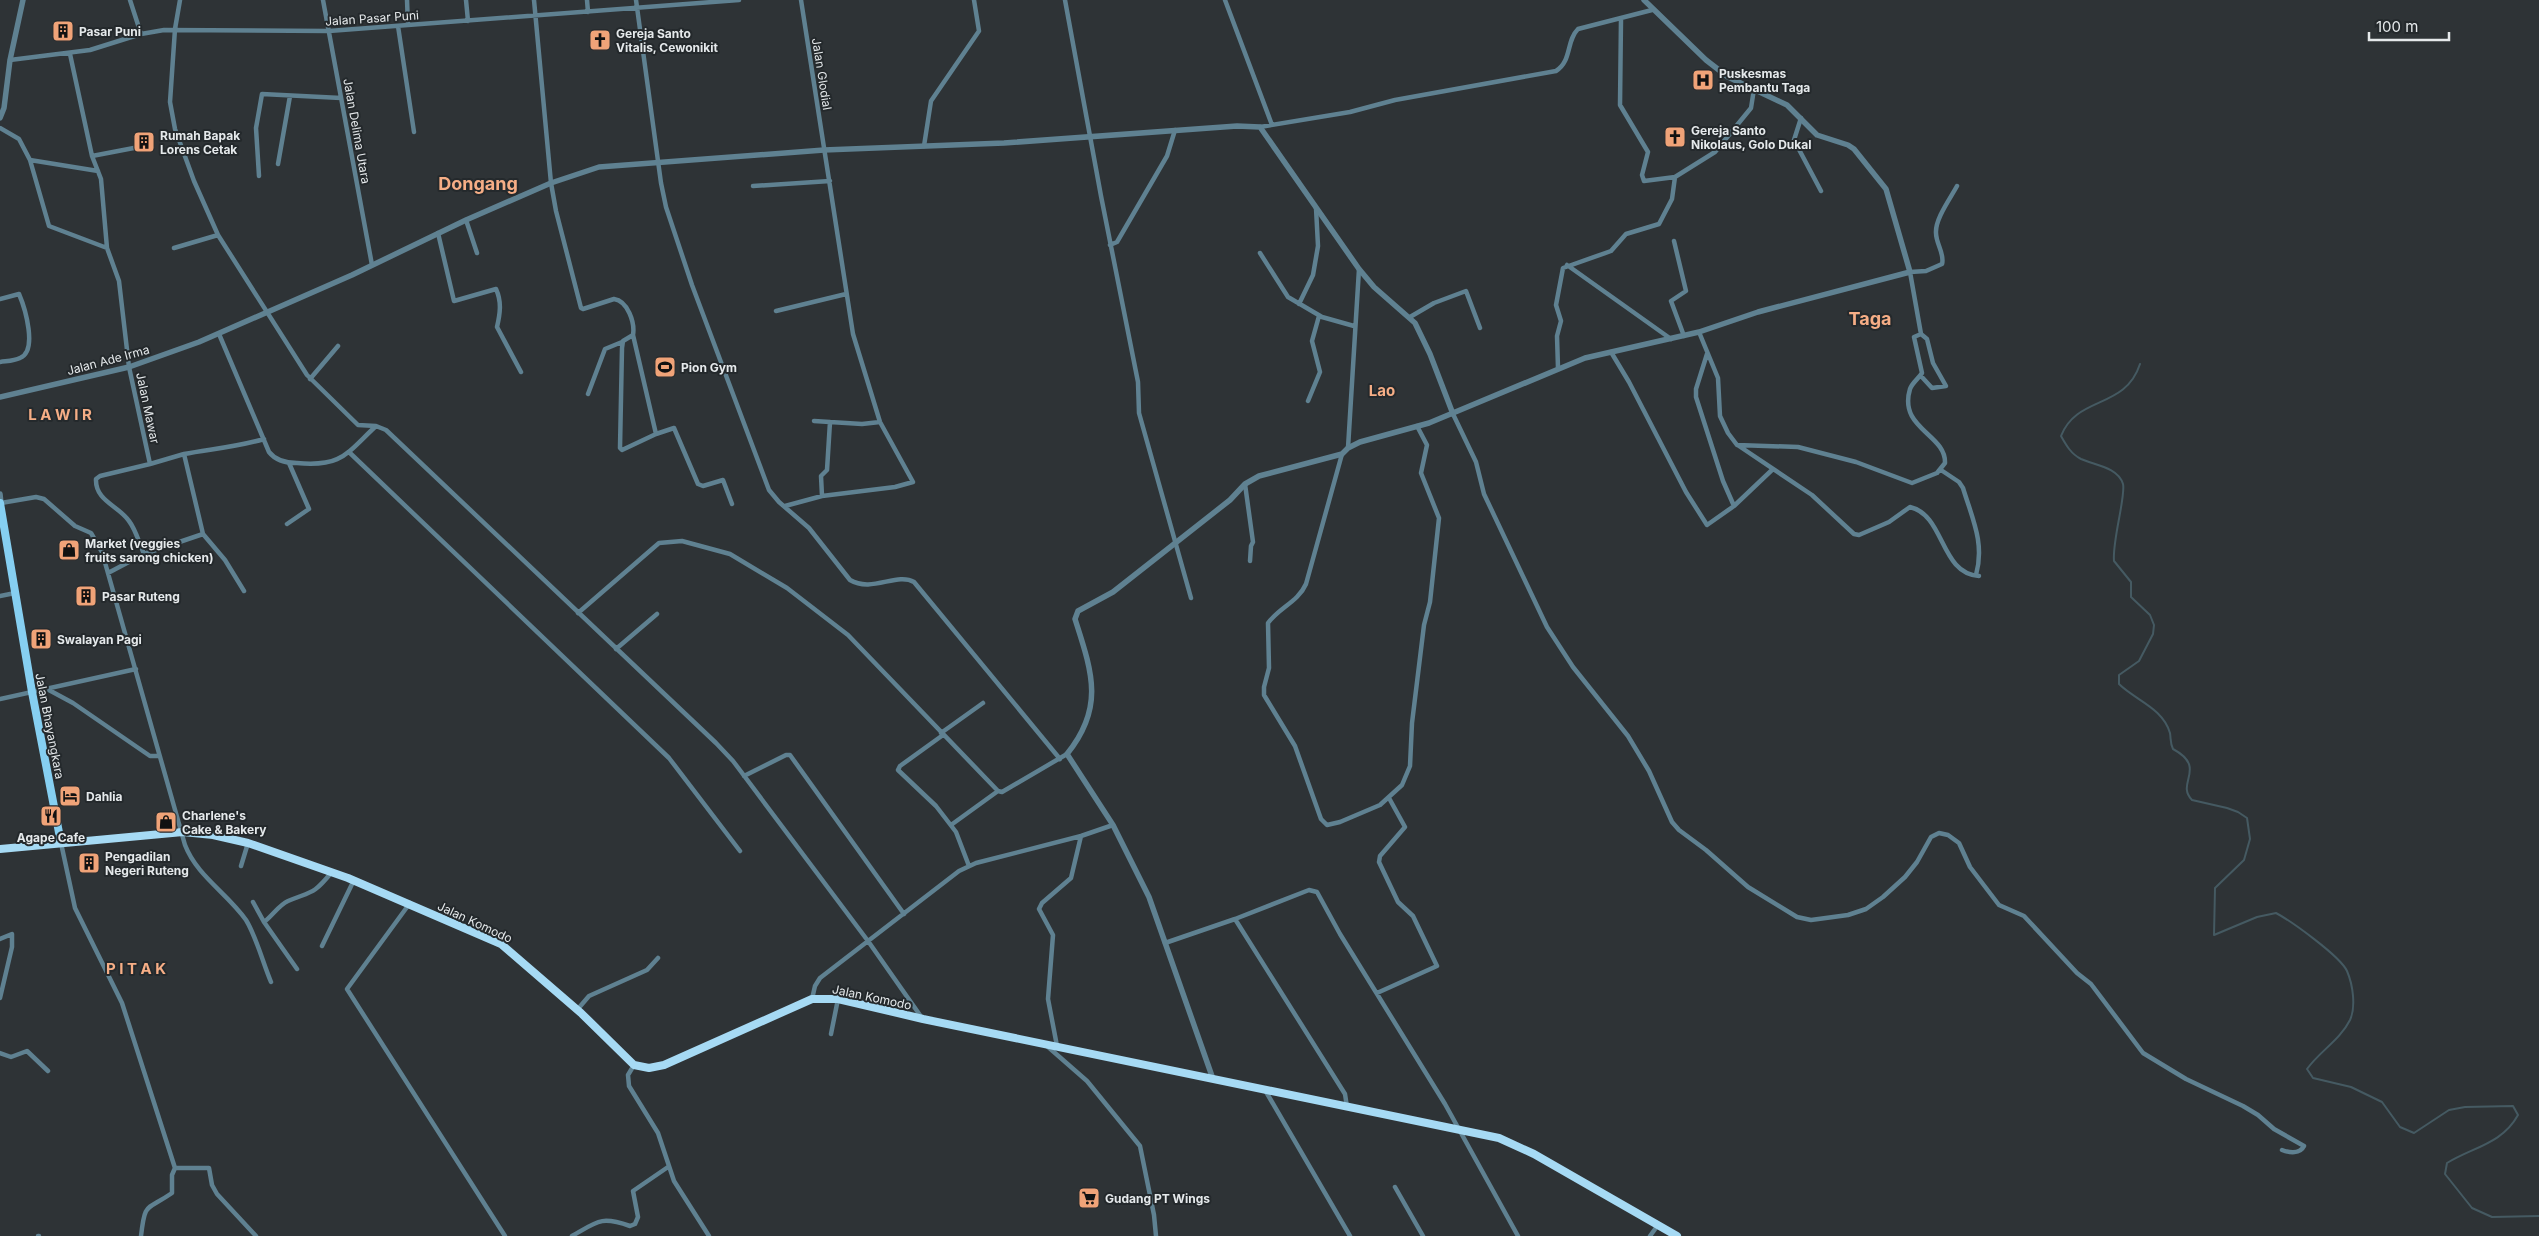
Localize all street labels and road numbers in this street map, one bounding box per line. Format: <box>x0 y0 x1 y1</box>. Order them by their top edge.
street label: Jalan Pasar Puni <box>325 7 419 29</box>
street label: Jalan Glodial <box>809 37 835 111</box>
street label: Jalan Delima Utara <box>340 77 374 185</box>
street label: Jalan Ade Irma <box>65 342 151 378</box>
street label: Jalan Mawar <box>133 371 163 445</box>
street label: Jalan Bhayangkara <box>32 672 68 780</box>
street label: Jalan Komodo <box>435 898 515 946</box>
street label: Jalan Komodo <box>831 981 913 1013</box>

